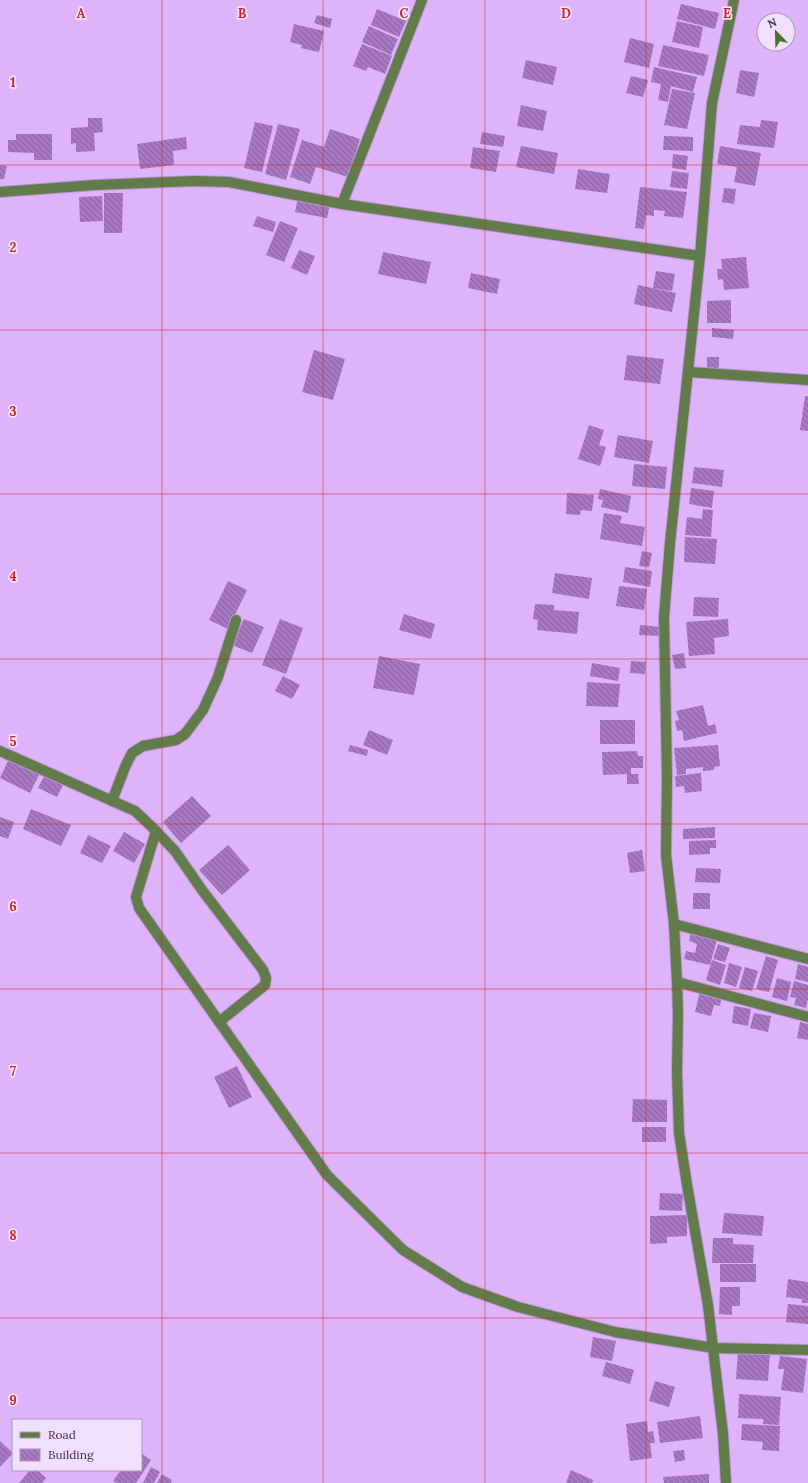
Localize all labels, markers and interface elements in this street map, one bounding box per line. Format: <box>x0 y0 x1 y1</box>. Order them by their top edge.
text: A <box>77 5 86 22</box>
text: B <box>238 5 247 22</box>
text: C <box>400 5 409 22</box>
text: D <box>561 5 571 22</box>
text: E <box>723 5 731 22</box>
north arrow <box>756 12 796 52</box>
text: N <box>765 14 779 31</box>
text: 1 <box>10 74 16 91</box>
text: 2 <box>10 239 17 256</box>
text: 3 <box>9 403 17 420</box>
text: 4 <box>9 568 17 585</box>
text: 5 <box>9 733 17 750</box>
text: 6 <box>9 898 17 915</box>
text: 7 <box>10 1063 16 1080</box>
text: 8 <box>9 1227 17 1244</box>
text: 9 <box>9 1392 17 1409</box>
legend <box>12 1419 142 1471</box>
text: Road <box>48 1427 76 1442</box>
text: Building <box>48 1447 94 1462</box>

